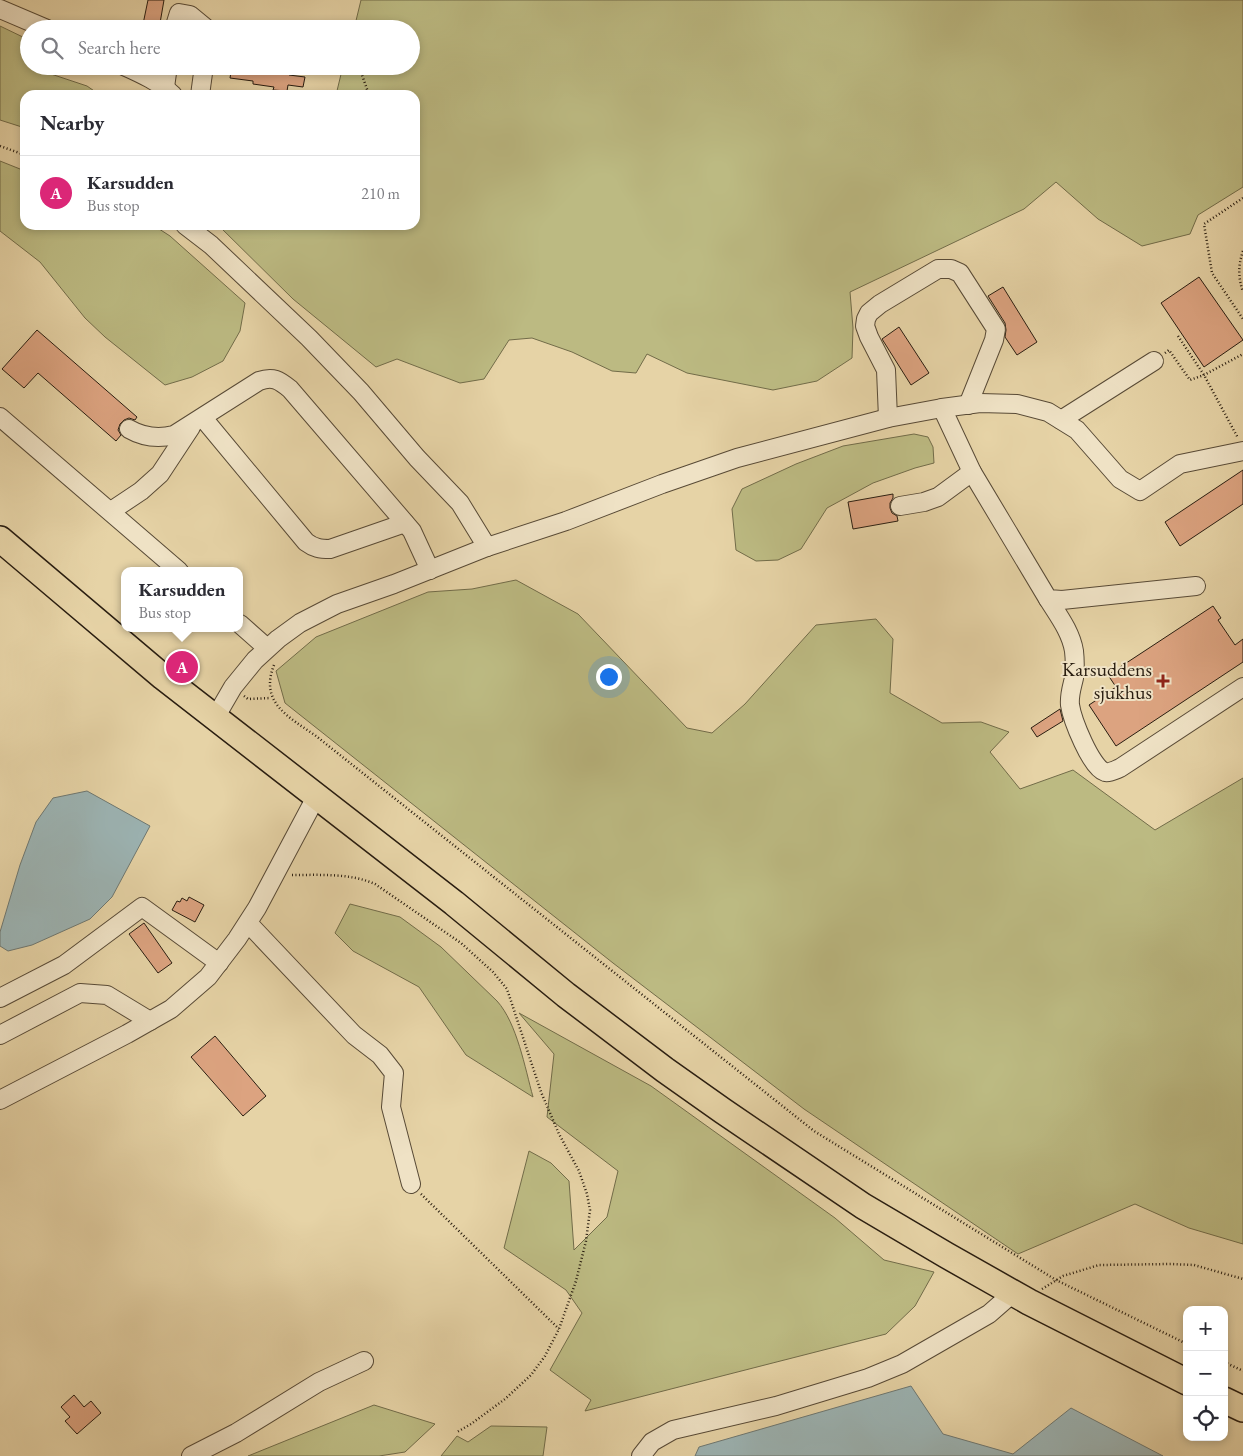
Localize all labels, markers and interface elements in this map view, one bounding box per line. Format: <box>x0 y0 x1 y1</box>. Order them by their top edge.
search box <box>20 20 420 75</box>
icon: search <box>38 34 66 62</box>
text: Search here <box>78 35 160 60</box>
text: Nearby <box>40 109 104 136</box>
text: Karsudden <box>87 170 174 195</box>
text: A <box>50 183 62 204</box>
text: 210 m <box>361 183 400 204</box>
text: Bus stop <box>87 195 140 216</box>
popup <box>121 567 243 632</box>
text: Karsudden <box>138 577 226 602</box>
text: Bus stop <box>138 602 191 623</box>
pin: A <box>166 648 198 686</box>
place label: Karsuddens sjukhus <box>1062 656 1152 705</box>
your location <box>596 664 622 690</box>
marker: Karsuddens sjukhus <box>1156 674 1170 688</box>
map controls <box>1183 1306 1228 1441</box>
button: + <box>1183 1306 1228 1351</box>
button: − <box>1183 1351 1228 1396</box>
button: locate <box>1183 1396 1228 1441</box>

